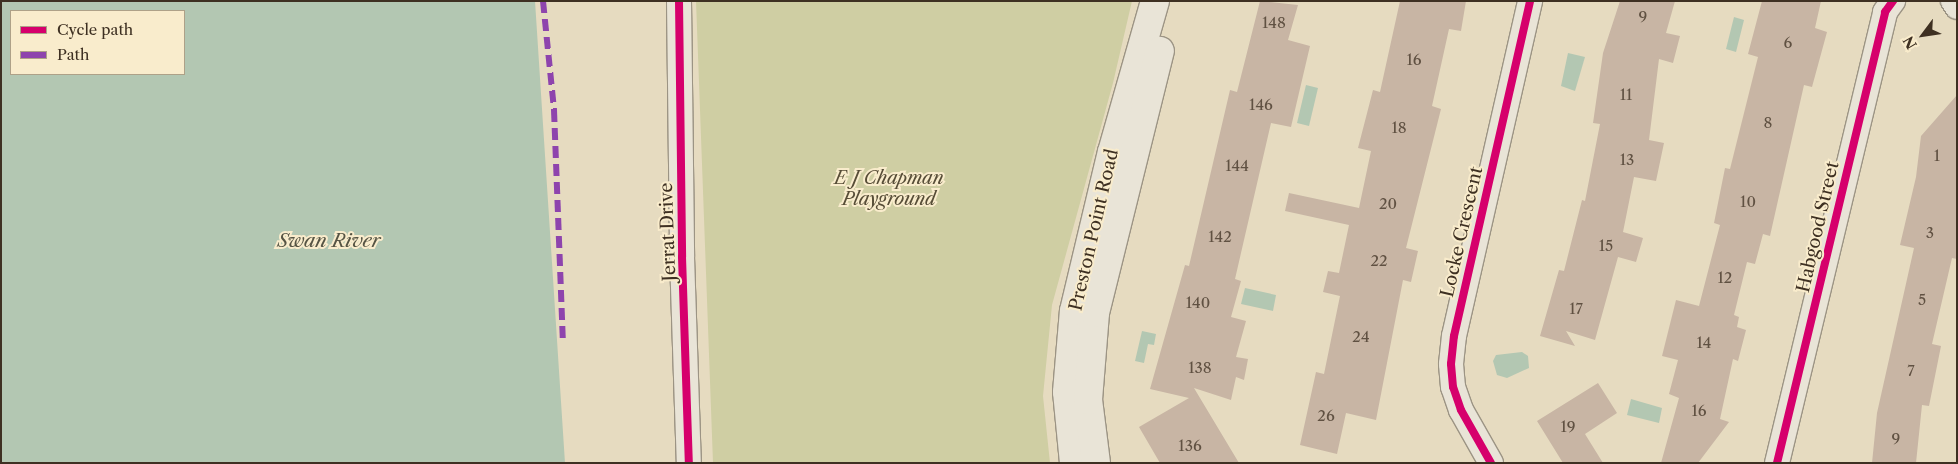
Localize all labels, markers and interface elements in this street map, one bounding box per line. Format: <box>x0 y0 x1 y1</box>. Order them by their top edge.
house number: 9 <box>1639 8 1647 26</box>
legend <box>10 10 185 75</box>
north arrow <box>1898 10 1948 60</box>
house number: 148 <box>1262 14 1286 32</box>
text: Cycle path <box>57 20 133 39</box>
text: N <box>1899 33 1921 53</box>
house number: 6 <box>1784 34 1792 52</box>
text: Path <box>57 45 89 64</box>
house number: 16 <box>1406 51 1422 69</box>
house number: 11 <box>1620 86 1632 104</box>
house number: 146 <box>1249 96 1273 114</box>
house number: 8 <box>1764 114 1772 132</box>
house number: 18 <box>1391 119 1407 137</box>
street label: Preston Point Road <box>1065 147 1123 313</box>
house number: 1 <box>1934 147 1940 165</box>
house number: 13 <box>1620 151 1634 169</box>
house number: 144 <box>1225 157 1249 175</box>
street label: Habgood Street <box>1792 159 1844 295</box>
street label: Locke Crescent <box>1437 165 1487 299</box>
park label: E J Chapman Playground <box>834 168 944 210</box>
street label: Jerrat Drive <box>655 182 681 282</box>
house number: 10 <box>1740 193 1756 211</box>
house number: 20 <box>1379 195 1397 213</box>
house number: 3 <box>1926 224 1934 242</box>
house number: 142 <box>1208 228 1232 246</box>
water label: Swan River <box>277 230 381 252</box>
house number: 15 <box>1599 237 1613 255</box>
house number: 22 <box>1370 252 1388 270</box>
house number: 12 <box>1718 269 1732 287</box>
house number: 5 <box>1918 291 1926 309</box>
house number: 140 <box>1186 294 1210 312</box>
house number: 17 <box>1569 300 1583 318</box>
house number: 24 <box>1352 328 1370 346</box>
house number: 14 <box>1697 334 1711 352</box>
house number: 138 <box>1188 359 1212 377</box>
house number: 7 <box>1907 362 1915 380</box>
house number: 16 <box>1691 402 1707 420</box>
house number: 26 <box>1317 407 1335 425</box>
house number: 19 <box>1560 418 1576 436</box>
house number: 9 <box>1892 430 1900 448</box>
house number: 136 <box>1178 437 1202 455</box>

